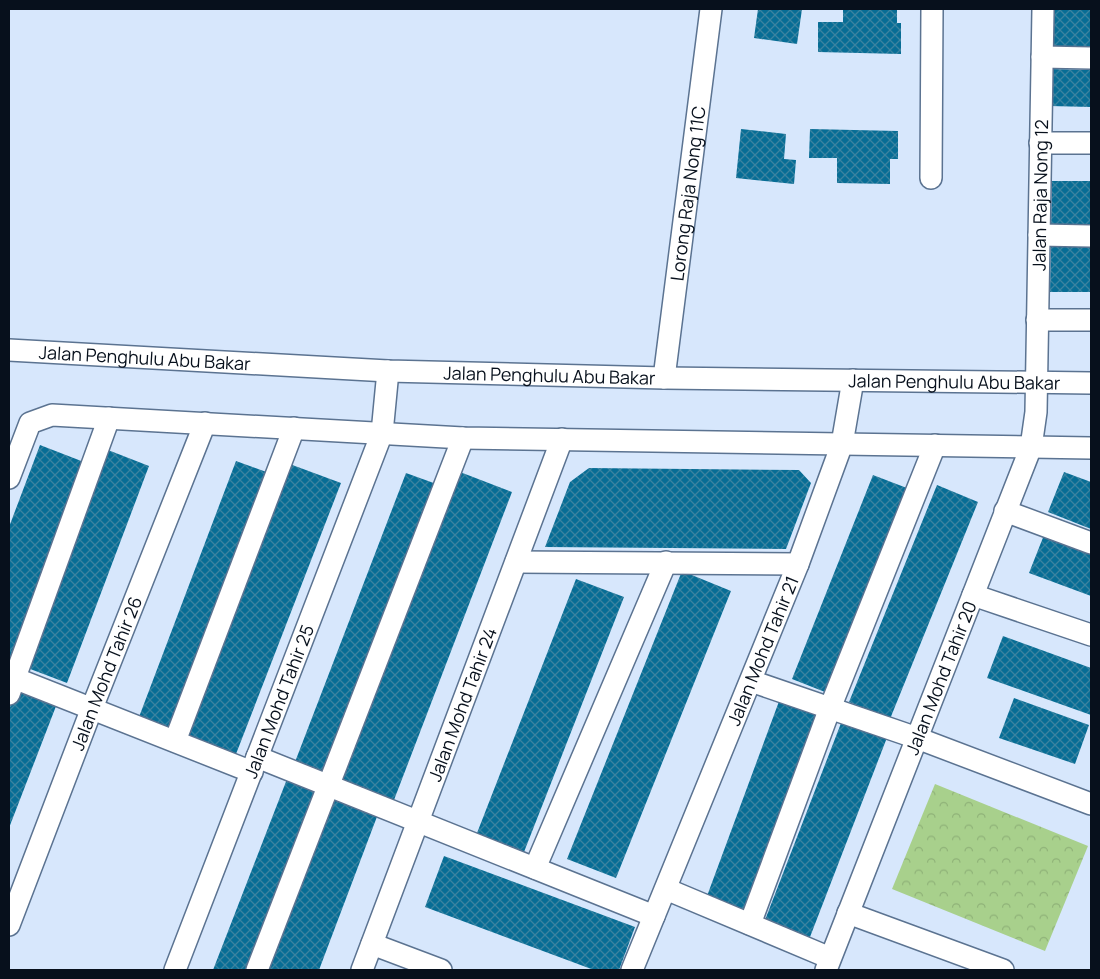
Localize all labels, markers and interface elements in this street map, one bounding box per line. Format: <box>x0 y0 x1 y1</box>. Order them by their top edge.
street label: Lorong Raja Nong 11C <box>664 104 711 282</box>
street label: Jalan Raja Nong 12 <box>1026 119 1053 271</box>
street label: Jalan Penghulu Abu Bakar <box>38 340 252 375</box>
street label: Jalan Penghulu Abu Bakar <box>443 360 656 390</box>
street label: Jalan Penghulu Abu Bakar <box>848 368 1061 395</box>
street label: Jalan Mohd Tahir 21 <box>721 572 804 729</box>
street label: Jalan Mohd Tahir 26 <box>65 593 147 753</box>
street label: Jalan Mohd Tahir 20 <box>900 597 982 758</box>
street label: Jalan Mohd Tahir 25 <box>238 621 319 782</box>
street label: Jalan Mohd Tahir 24 <box>422 624 502 785</box>

